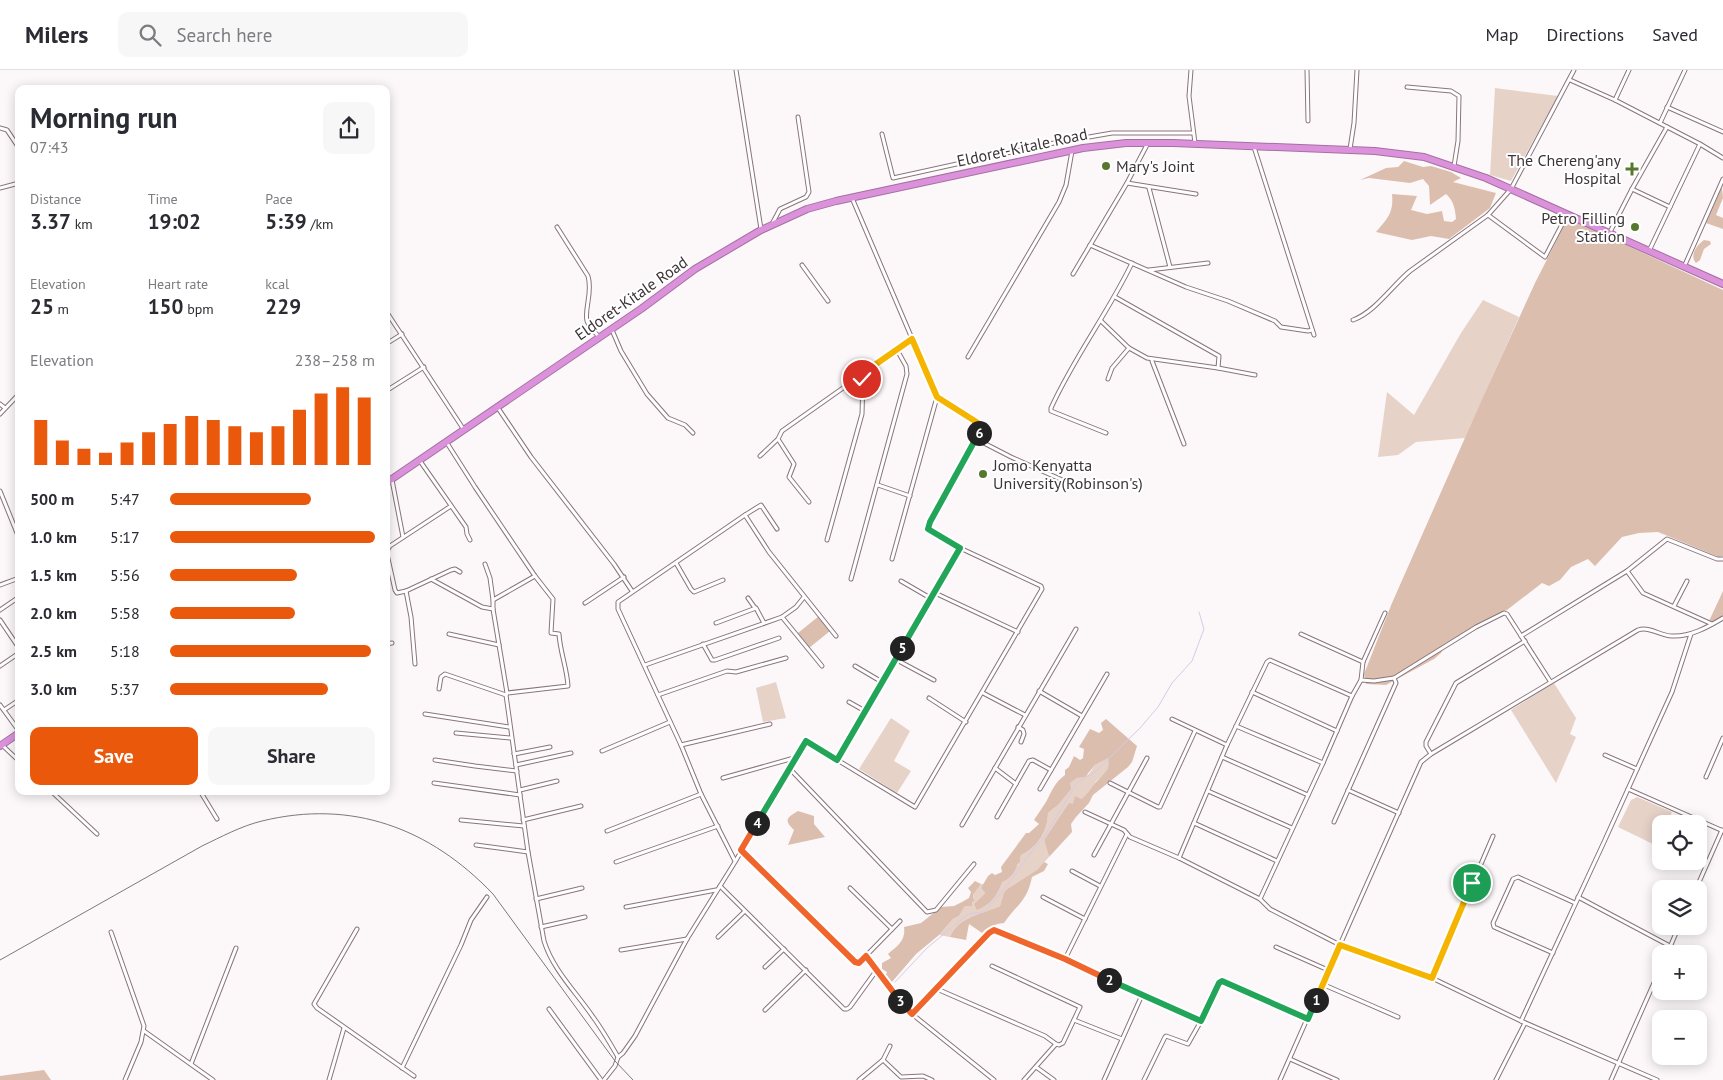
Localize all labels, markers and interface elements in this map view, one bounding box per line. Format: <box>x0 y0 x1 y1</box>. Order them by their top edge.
search box <box>118 12 468 57</box>
text: Milers <box>25 19 88 50</box>
icon: search <box>136 21 164 49</box>
text: Search here <box>176 23 272 47</box>
text: Map <box>1486 23 1518 46</box>
text: Directions <box>1546 23 1624 46</box>
text: Saved <box>1652 23 1698 46</box>
text: Morning run <box>30 99 178 136</box>
button: share <box>323 102 375 154</box>
street label: Eldoret-Kitale Road <box>955 123 1089 171</box>
text: 07:43 <box>30 137 68 157</box>
place label: The Chereng'any Hospital <box>1507 150 1622 188</box>
place label: Mary's Joint <box>1116 156 1195 176</box>
marker: Mary's Joint <box>1100 160 1112 172</box>
marker: The Chereng'any Hospital <box>1625 162 1639 176</box>
text: Distance <box>30 190 81 208</box>
text: Time <box>148 190 178 208</box>
text: Pace <box>265 190 293 208</box>
text: 3.37 <box>30 208 71 235</box>
text: 19:02 <box>148 208 201 235</box>
text: 5:39 <box>265 208 307 235</box>
place label: Petro Filling Station <box>1541 208 1625 246</box>
text: km <box>71 215 93 233</box>
text: /km <box>307 215 333 233</box>
marker: Petro Filling Station <box>1629 221 1641 233</box>
street label: Eldoret-Kitale Road <box>571 252 691 344</box>
text: Elevation <box>30 275 86 293</box>
text: Heart rate <box>148 275 208 293</box>
text: kcal <box>265 275 289 293</box>
text: 25 <box>30 293 54 320</box>
text: 150 <box>148 293 183 320</box>
text: 229 <box>265 293 301 320</box>
text: m <box>54 300 69 318</box>
text: bpm <box>183 300 214 318</box>
text: Elevation <box>30 350 94 370</box>
text: 238–258 m <box>295 350 375 370</box>
pin <box>841 358 883 400</box>
icon: check <box>848 365 876 393</box>
pin: 6 <box>966 420 992 446</box>
text: 6 <box>976 424 983 442</box>
place label: Jomo Kenyatta University(Robinson's) <box>992 455 1143 493</box>
marker: Jomo Kenyatta University(Robinson's) <box>977 468 989 480</box>
text: 500 m <box>30 489 74 509</box>
text: 5:47 <box>110 489 140 509</box>
text: 1.0 km <box>30 527 77 547</box>
text: 5:17 <box>110 527 140 547</box>
text: 1.5 km <box>30 565 77 585</box>
text: 5:56 <box>110 565 140 585</box>
text: 2.0 km <box>30 603 77 623</box>
text: 5:58 <box>110 603 140 623</box>
pin: 5 <box>890 636 914 660</box>
text: 5 <box>899 639 906 657</box>
text: 2.5 km <box>30 641 77 661</box>
text: 5:18 <box>110 641 140 661</box>
text: 3.0 km <box>30 679 77 699</box>
text: 5:37 <box>110 679 140 699</box>
button: Save <box>30 727 198 785</box>
button: Share <box>208 727 375 785</box>
pin: 4 <box>744 810 770 836</box>
text: 4 <box>754 814 761 832</box>
map controls <box>1652 815 1707 1065</box>
button: locate <box>1652 815 1707 870</box>
pin <box>1451 862 1493 904</box>
icon: arrive <box>1458 869 1486 897</box>
button: layers <box>1652 880 1707 935</box>
button: + <box>1652 945 1707 1000</box>
pin: 2 <box>1096 968 1122 992</box>
text: 2 <box>1106 971 1113 989</box>
pin: 3 <box>888 988 912 1014</box>
pin: 1 <box>1304 988 1328 1012</box>
text: 1 <box>1313 991 1320 1009</box>
text: 3 <box>897 992 904 1010</box>
button: − <box>1652 1010 1707 1065</box>

